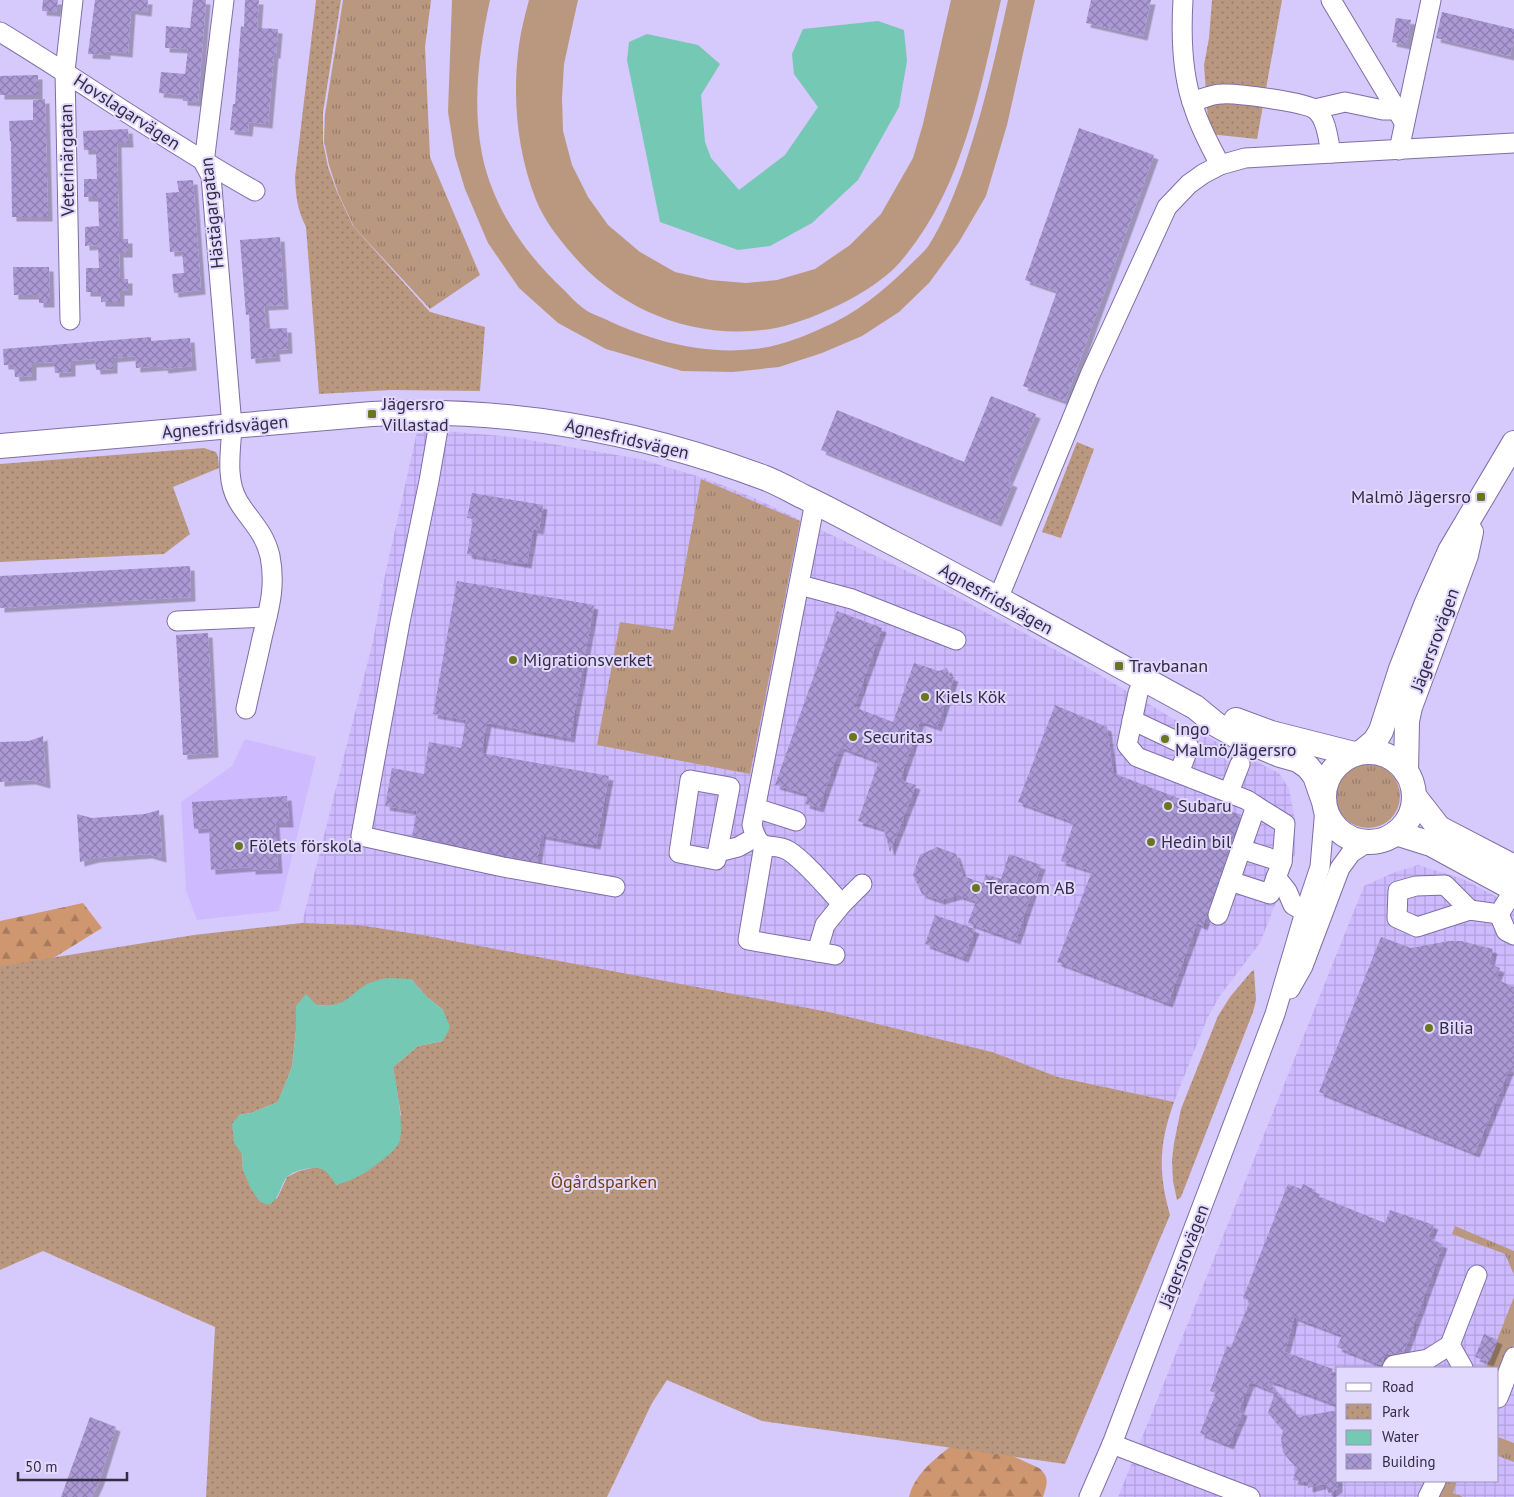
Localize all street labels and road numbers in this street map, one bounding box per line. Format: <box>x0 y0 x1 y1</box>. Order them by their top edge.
street label: Hovslagarvägen <box>69 68 185 155</box>
street label: Veterinärgatan <box>54 103 79 218</box>
street label: Hästägargatan <box>194 156 229 270</box>
street label: Agnesfridsvägen <box>161 410 289 443</box>
street label: Agnesfridsvägen <box>563 413 691 464</box>
street label: Agnesfridsvägen <box>935 558 1057 639</box>
street label: Jägersrovägen <box>1405 585 1464 696</box>
street label: Jägersrovägen <box>1153 1201 1214 1312</box>

